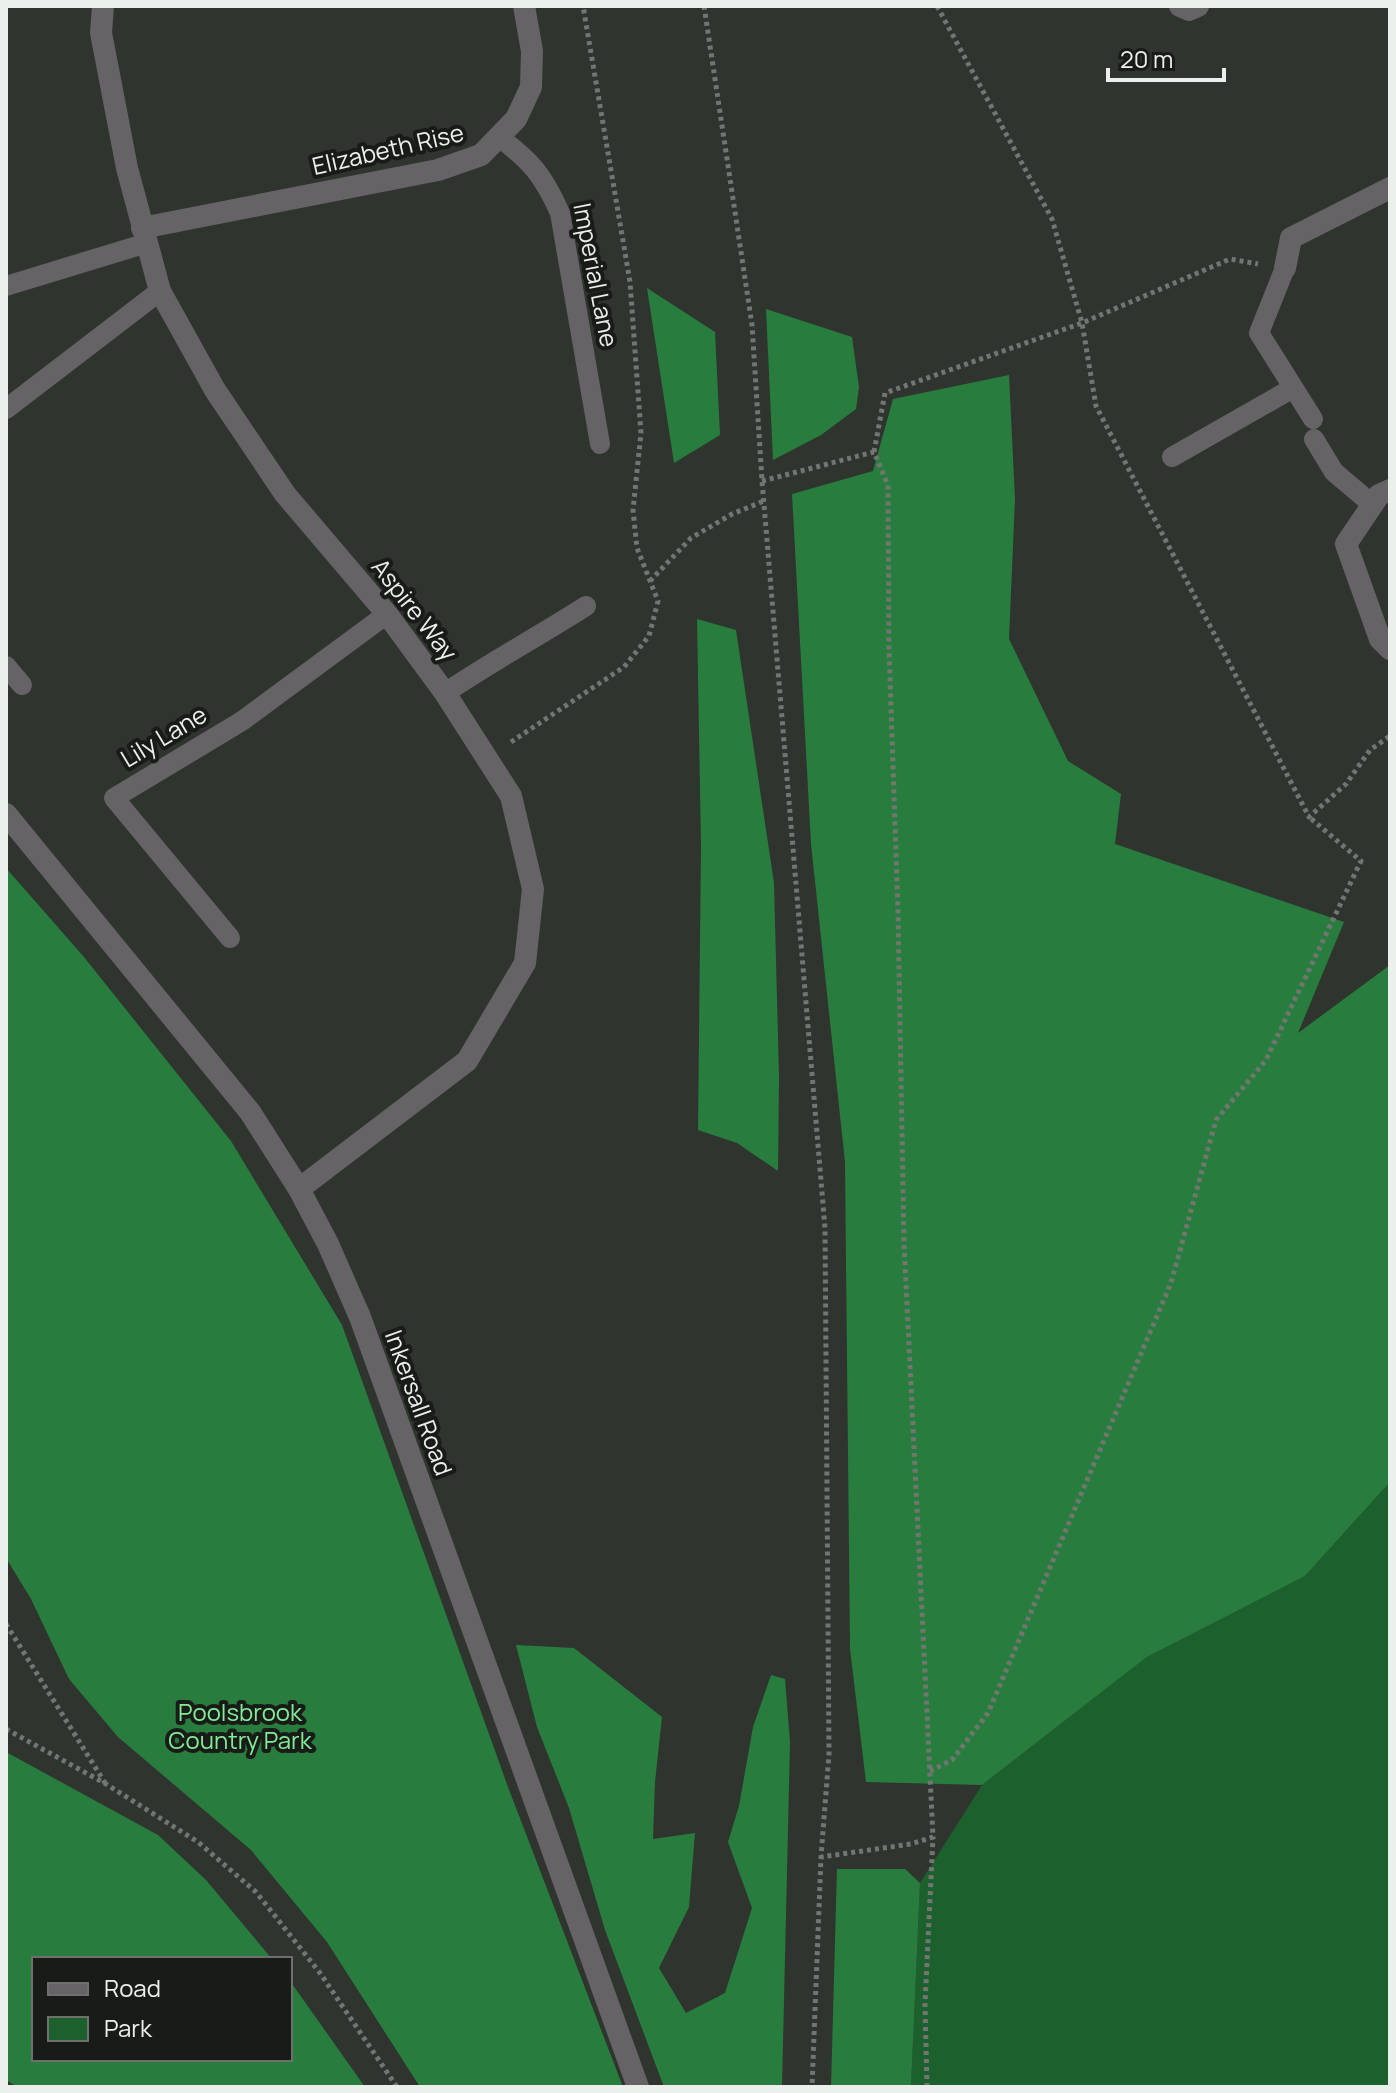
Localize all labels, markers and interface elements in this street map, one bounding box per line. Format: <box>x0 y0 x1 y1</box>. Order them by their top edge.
scale bar <box>1108 32 1224 82</box>
text: 20 m <box>1120 42 1173 75</box>
street label: Elizabeth Rise <box>309 115 467 182</box>
street label: Imperial Lane <box>566 200 627 350</box>
street label: Aspire Way <box>365 551 466 667</box>
street label: Lily Lane <box>114 697 212 774</box>
street label: Inkersall Road <box>378 1325 461 1480</box>
park label: Poolsbrook Country Park <box>168 1695 313 1756</box>
legend <box>32 1957 292 2061</box>
text: Road <box>104 1971 161 2004</box>
text: Park <box>104 2011 153 2044</box>

